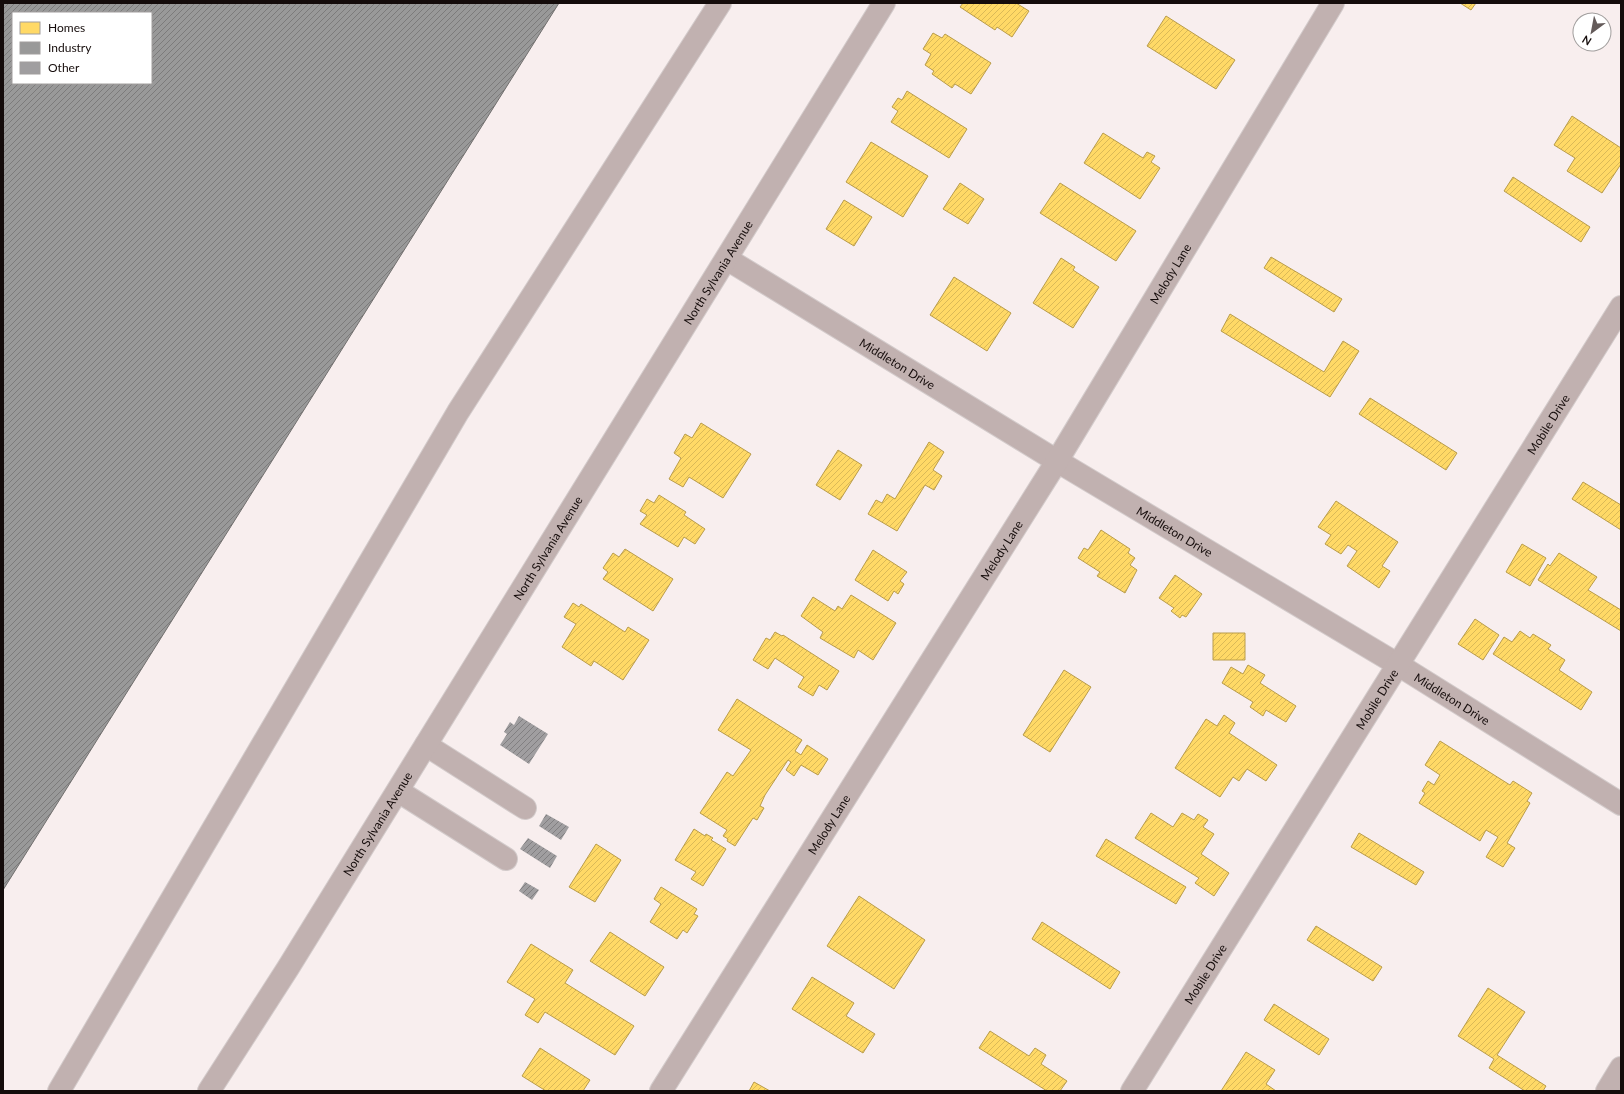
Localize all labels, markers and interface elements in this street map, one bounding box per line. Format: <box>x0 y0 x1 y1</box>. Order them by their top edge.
legend <box>12 12 152 84</box>
north arrow <box>1572 12 1612 52</box>
text: Homes <box>48 20 85 35</box>
text: N <box>1579 33 1593 49</box>
text: Industry <box>48 40 92 55</box>
text: Other <box>48 60 80 75</box>
street label: North Sylvania Avenue <box>680 217 756 327</box>
street label: Melody Lane <box>1146 241 1194 306</box>
street label: Middleton Drive <box>857 335 938 392</box>
street label: Mobile Drive <box>1524 391 1572 457</box>
street label: North Sylvania Avenue <box>510 493 585 603</box>
street label: Middleton Drive <box>1134 503 1216 560</box>
street label: Melody Lane <box>977 517 1025 583</box>
street label: Mobile Drive <box>1352 666 1401 732</box>
street label: Middleton Drive <box>1412 669 1493 728</box>
street label: North Sylvania Avenue <box>339 769 415 878</box>
street label: Melody Lane <box>804 792 853 857</box>
street label: Mobile Drive <box>1181 941 1229 1007</box>

